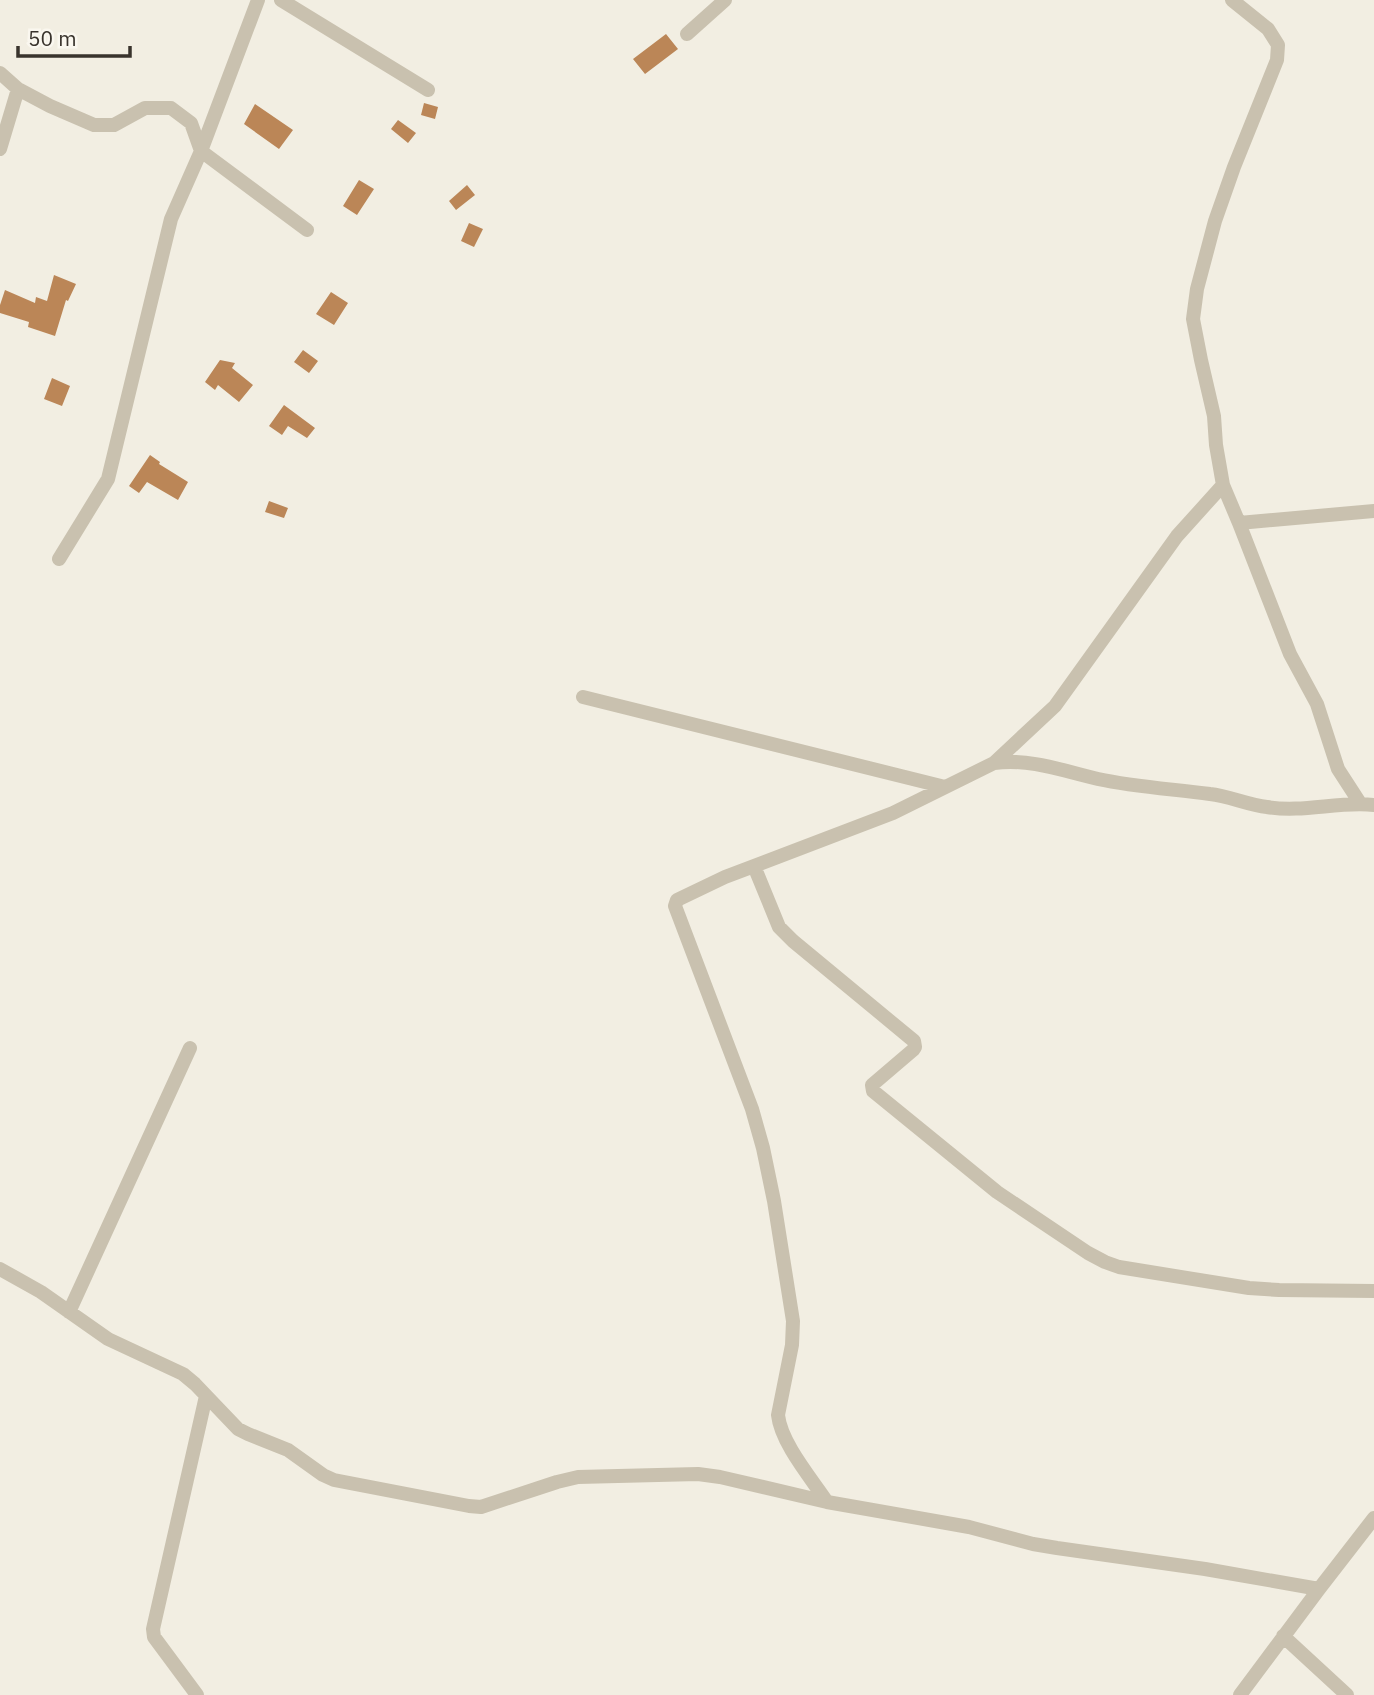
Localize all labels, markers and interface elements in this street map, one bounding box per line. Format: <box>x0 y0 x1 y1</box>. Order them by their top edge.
scale bar <box>18 14 130 58</box>
text: 50 m <box>28 24 77 52</box>

